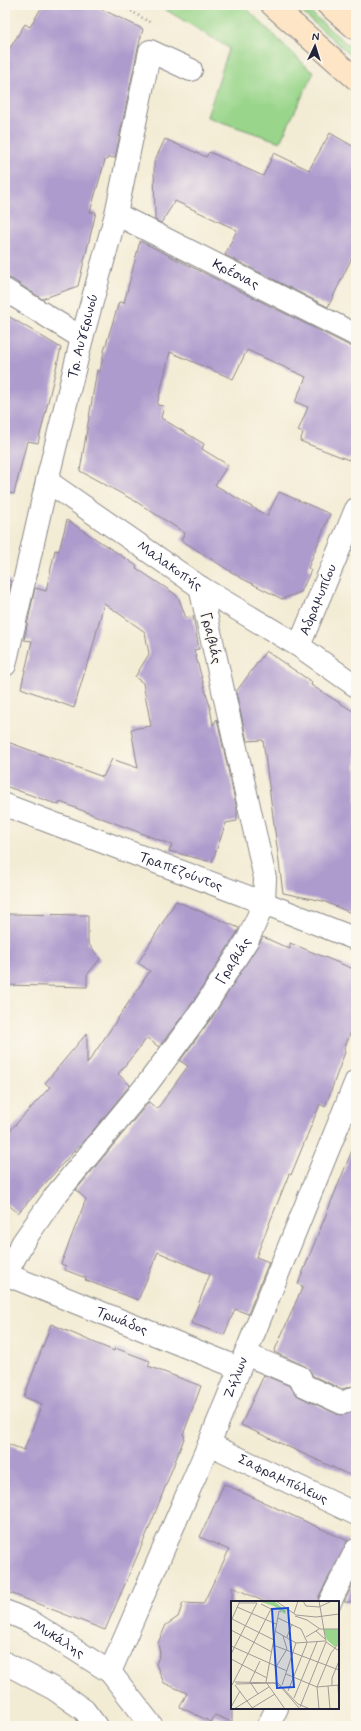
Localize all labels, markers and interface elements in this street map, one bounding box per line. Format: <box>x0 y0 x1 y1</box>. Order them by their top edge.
north arrow <box>295 26 335 66</box>
text: N <box>311 30 320 44</box>
street label: Κρέσνας <box>209 255 262 294</box>
street label: Τρ. Αυγερινού <box>63 292 103 380</box>
street label: Μαλακοπής <box>133 537 206 595</box>
street label: Αδραμυπίου <box>295 562 341 638</box>
street label: Γραβιάς <box>196 610 226 666</box>
street label: Τραπεζούντος <box>137 848 225 895</box>
street label: Γραβιάς <box>212 934 256 988</box>
street label: Τρωάδος <box>93 1303 150 1339</box>
street label: Ζήλων <box>219 1354 252 1401</box>
street label: Σαφραμπόλεως <box>235 1450 331 1508</box>
inset map <box>231 1601 339 1709</box>
street label: Μυκάλης <box>30 1616 88 1662</box>

